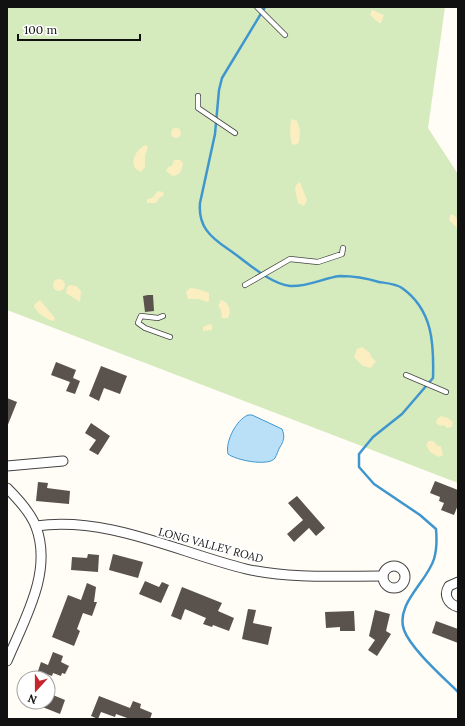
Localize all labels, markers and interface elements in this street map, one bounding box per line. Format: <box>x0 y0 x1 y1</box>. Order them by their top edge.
scale bar <box>18 16 140 42</box>
text: 100 m <box>24 22 57 37</box>
street label: LONG VALLEY ROAD <box>157 524 265 566</box>
north arrow <box>16 670 56 710</box>
text: N <box>25 691 39 707</box>

